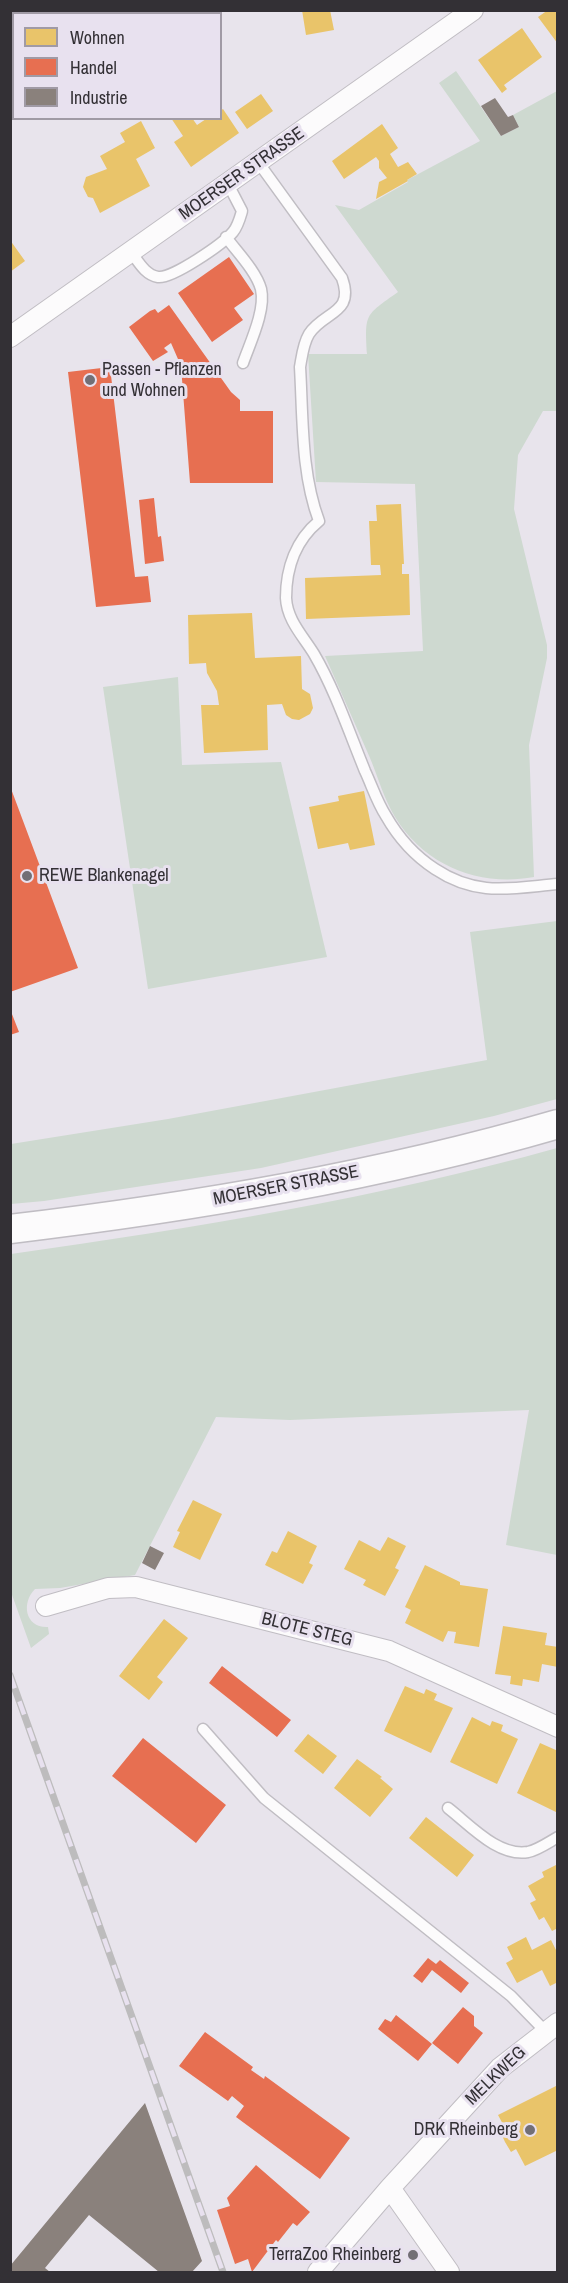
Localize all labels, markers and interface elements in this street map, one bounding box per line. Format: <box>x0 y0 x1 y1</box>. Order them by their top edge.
legend <box>12 12 222 120</box>
text: Wohnen <box>70 25 125 50</box>
text: Handel <box>70 55 117 80</box>
text: Industrie <box>70 85 127 110</box>
street label: MOERSER STRASSE <box>175 123 309 225</box>
place label: Passen - Pflanzen und Wohnen <box>102 359 222 401</box>
marker: Passen - Pflanzen und Wohnen <box>83 373 97 387</box>
place label: REWE Blankenagel <box>39 865 169 887</box>
marker: REWE Blankenagel <box>20 869 34 883</box>
street label: MOERSER STRASSE <box>211 1161 361 1211</box>
street label: BLOTE STEG <box>259 1608 355 1652</box>
street label: MELKWEG <box>461 2042 531 2110</box>
place label: DRK Rheinberg <box>414 2119 518 2141</box>
marker: DRK Rheinberg <box>523 2123 537 2137</box>
place label: TerraZoo Rheinberg <box>269 2244 401 2266</box>
marker: TerraZoo Rheinberg <box>406 2248 420 2262</box>

